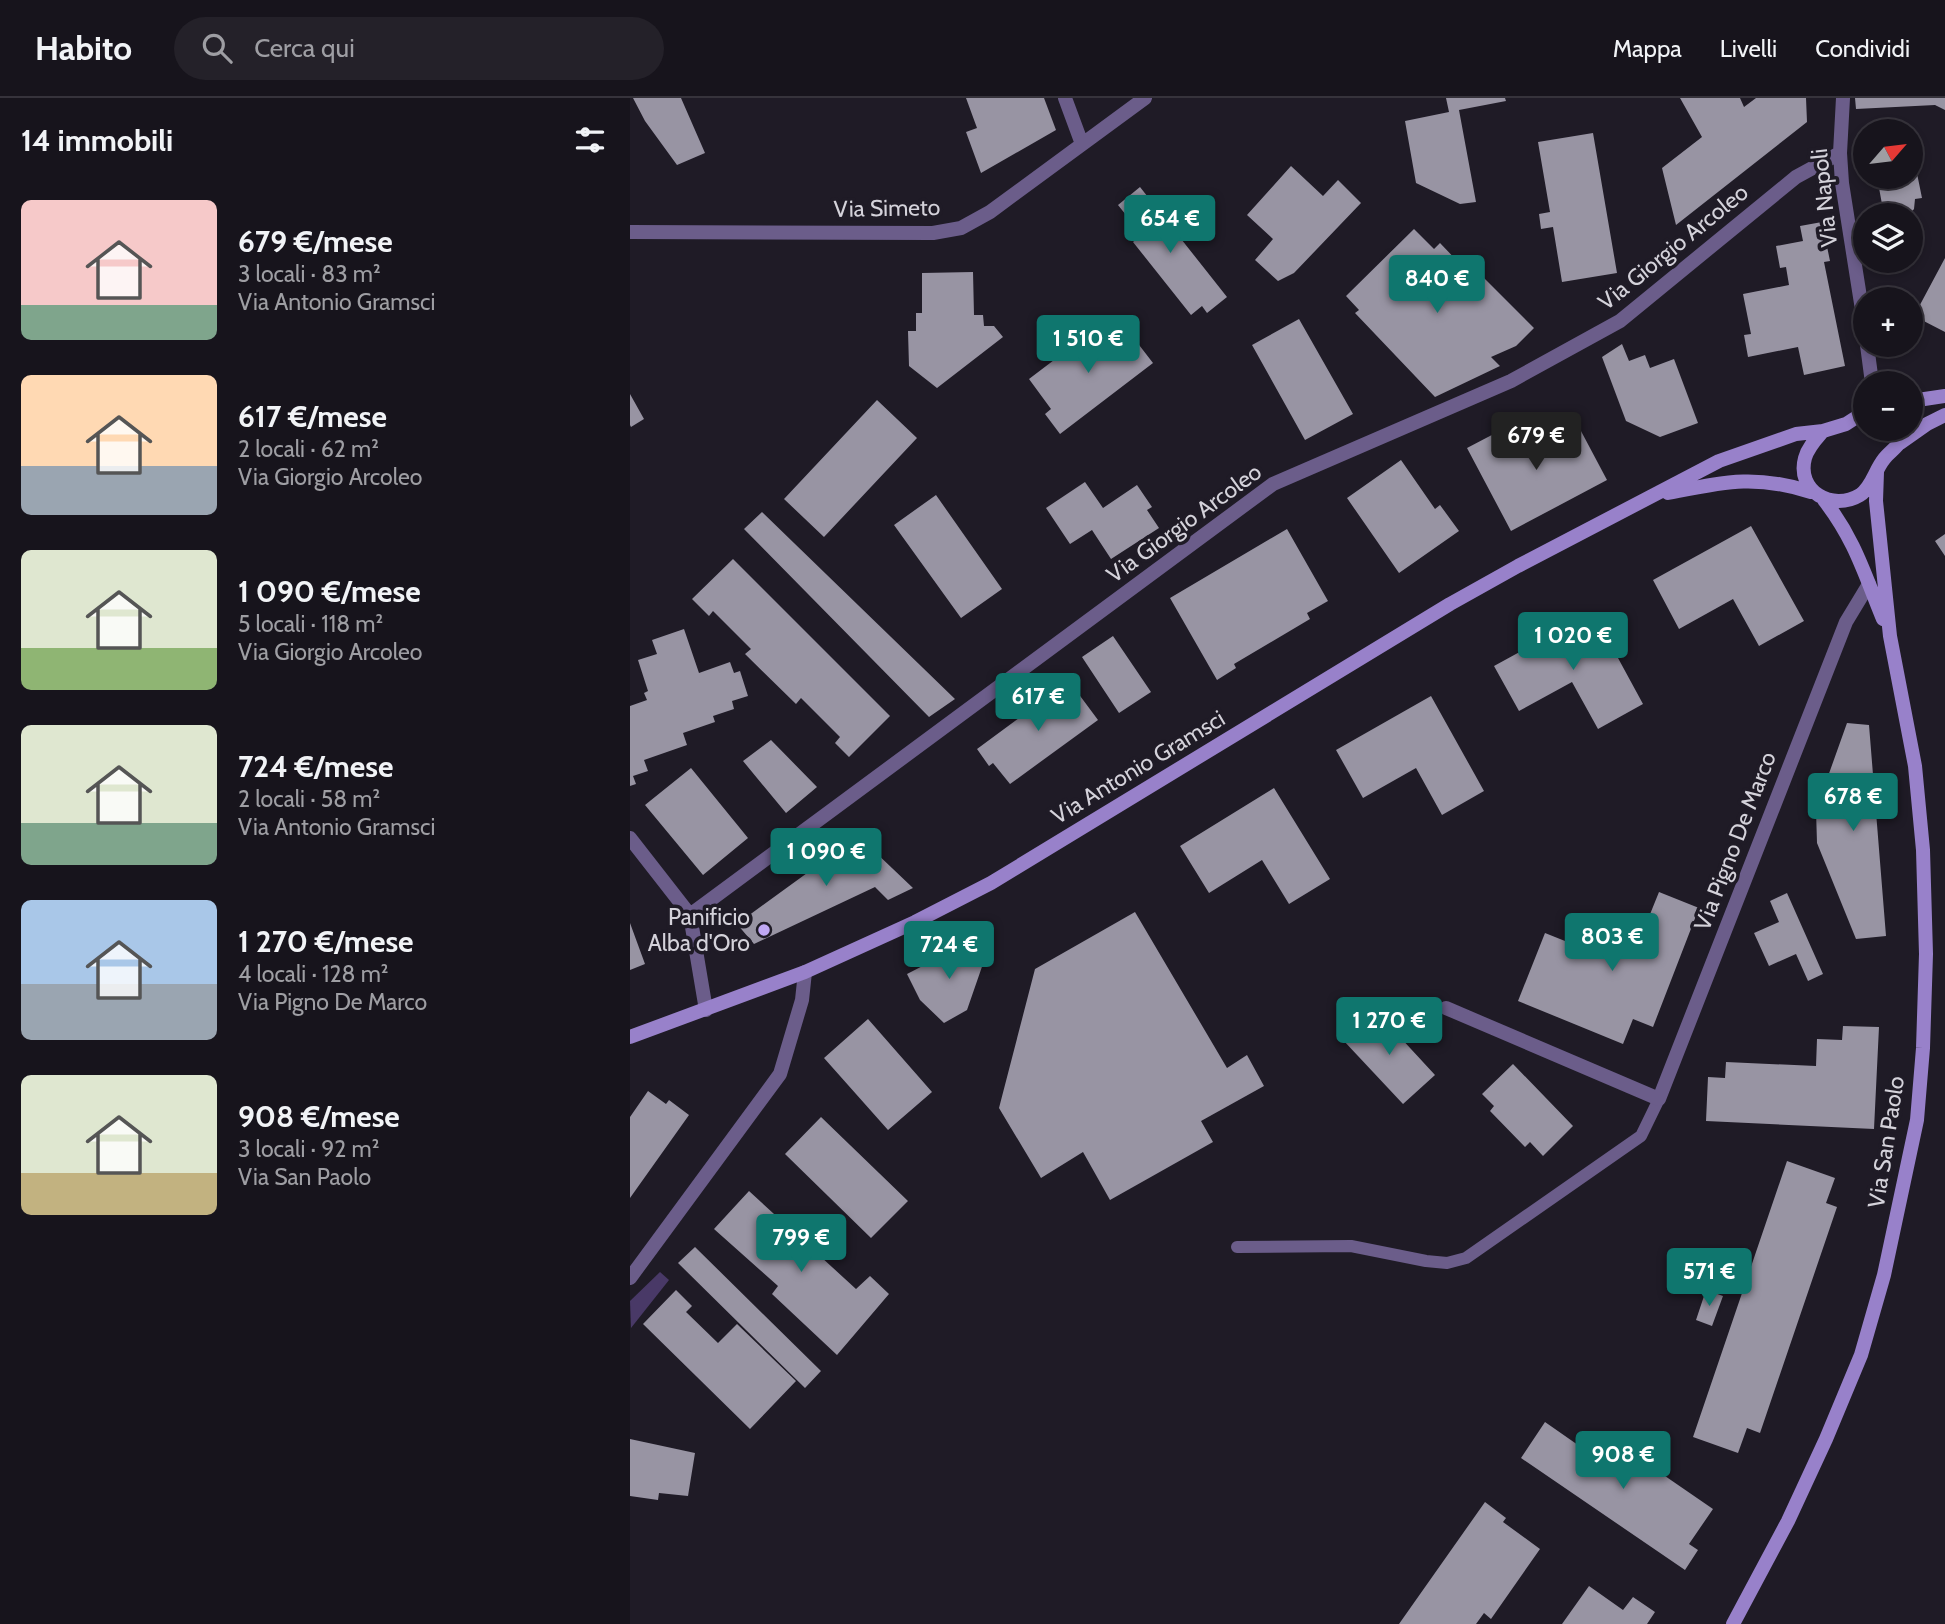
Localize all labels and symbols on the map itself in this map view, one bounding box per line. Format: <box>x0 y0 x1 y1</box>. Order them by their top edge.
north arrow <box>1853 119 1923 189</box>
street label: Via Napoli <box>1805 147 1843 249</box>
street label: Via Giorgio Arcoleo <box>1592 178 1754 316</box>
street label: Via Simeto <box>833 193 941 223</box>
pin: 654 € <box>1121 195 1219 255</box>
pin: 840 € <box>1388 256 1486 315</box>
pin: 1 510 € <box>1023 316 1153 375</box>
pin: 679 € <box>1487 412 1585 472</box>
street label: Via Giorgio Arcoleo <box>1101 457 1267 589</box>
pin: 1 020 € <box>1508 612 1638 672</box>
pin: 617 € <box>989 674 1087 733</box>
street label: Via Antonio Gramsci <box>1046 704 1230 830</box>
street label: Via Pigno De Marco <box>1688 748 1782 934</box>
pin: 678 € <box>1804 774 1902 833</box>
pin: 1 090 € <box>761 828 891 888</box>
place label: Panificio Alba d'Oro <box>648 903 750 957</box>
pin: 803 € <box>1563 914 1661 973</box>
marker: Panificio Alba d'Oro <box>756 922 772 938</box>
pin: 724 € <box>900 922 998 981</box>
pin: 1 270 € <box>1324 998 1454 1057</box>
street label: Via San Paolo <box>1862 1074 1910 1210</box>
pin: 799 € <box>752 1214 850 1274</box>
pin: 571 € <box>1660 1248 1758 1308</box>
pin: 908 € <box>1574 1432 1672 1491</box>

